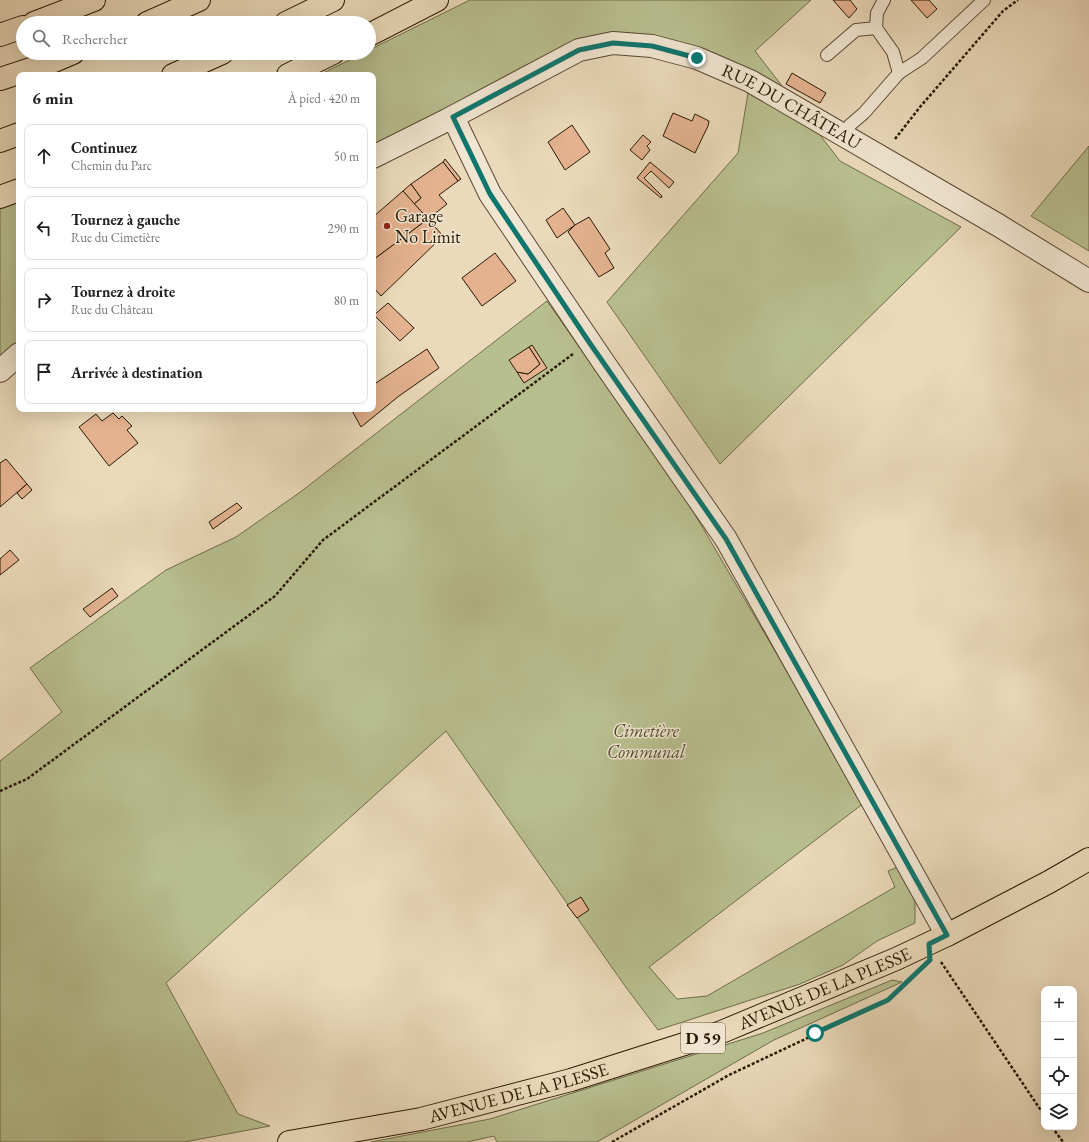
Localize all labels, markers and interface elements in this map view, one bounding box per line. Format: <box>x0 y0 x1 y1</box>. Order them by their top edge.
search box <box>16 16 376 60</box>
icon: search <box>30 27 52 49</box>
text: Rechercher <box>62 29 128 48</box>
route end <box>688 49 706 67</box>
street label: RUE DU CHÂTEAU <box>718 58 866 155</box>
text: 6 min <box>32 87 73 109</box>
text: À pied · 420 m <box>288 90 360 107</box>
text: Continuez <box>71 138 137 157</box>
icon: ahead <box>33 145 55 167</box>
text: 50 m <box>334 148 359 165</box>
text: Chemin du Parc <box>71 157 152 174</box>
place label: Garage No Limit <box>395 204 461 248</box>
text: Tournez à gauche <box>71 210 180 229</box>
icon: left <box>33 217 55 239</box>
text: 290 m <box>328 220 359 237</box>
marker: Garage No Limit <box>382 221 392 231</box>
text: Rue du Cimetière <box>71 229 160 246</box>
text: Tournez à droite <box>71 282 175 301</box>
icon: right <box>33 289 55 311</box>
text: 80 m <box>334 292 359 309</box>
text: Rue du Château <box>71 301 153 318</box>
icon: arrive <box>33 361 55 383</box>
text: Arrivée à destination <box>71 363 203 382</box>
park label: Cimetière Communal <box>607 719 686 763</box>
street label: AVENUE DE LA PLESSE <box>734 942 915 1035</box>
map controls <box>1041 986 1077 1130</box>
button: + <box>1041 986 1077 1022</box>
button: − <box>1041 1022 1077 1058</box>
road number: D 59 <box>681 1023 725 1053</box>
route start <box>806 1024 824 1042</box>
street label: AVENUE DE LA PLESSE <box>425 1057 611 1128</box>
button: locate <box>1041 1058 1077 1094</box>
button: layers <box>1041 1094 1077 1130</box>

